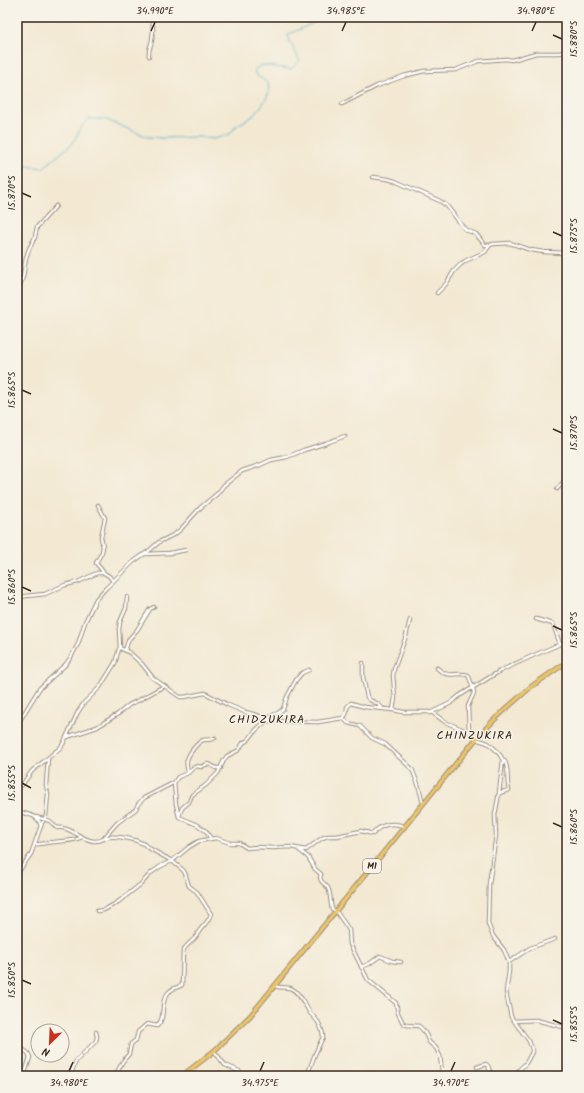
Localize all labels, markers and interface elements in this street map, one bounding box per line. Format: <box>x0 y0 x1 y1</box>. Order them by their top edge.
text: 34.990°E <box>136 3 175 19</box>
text: 34.985°E <box>326 3 367 19</box>
text: 34.980°E <box>517 3 557 19</box>
text: 15.880°S <box>566 20 582 57</box>
text: 15.870°S <box>4 175 20 211</box>
text: 15.875°S <box>566 218 582 254</box>
text: 15.865°S <box>4 371 20 408</box>
text: 15.870°S <box>566 415 582 451</box>
text: 15.860°S <box>4 568 20 605</box>
text: 15.865°S <box>566 611 582 648</box>
district label: CHIDZUKIRA <box>229 710 305 729</box>
district label: CHINZUKIRA <box>437 726 513 745</box>
text: 15.855°S <box>4 764 20 801</box>
text: 15.860°S <box>566 808 582 845</box>
road number: M1 <box>363 859 381 873</box>
text: 15.850°S <box>4 961 20 998</box>
text: 15.855°S <box>566 1005 582 1042</box>
north arrow <box>30 1023 70 1063</box>
text: N <box>39 1042 53 1061</box>
text: 34.980°E <box>50 1075 90 1091</box>
text: 34.975°E <box>241 1075 280 1091</box>
text: 34.970°E <box>432 1075 471 1091</box>

